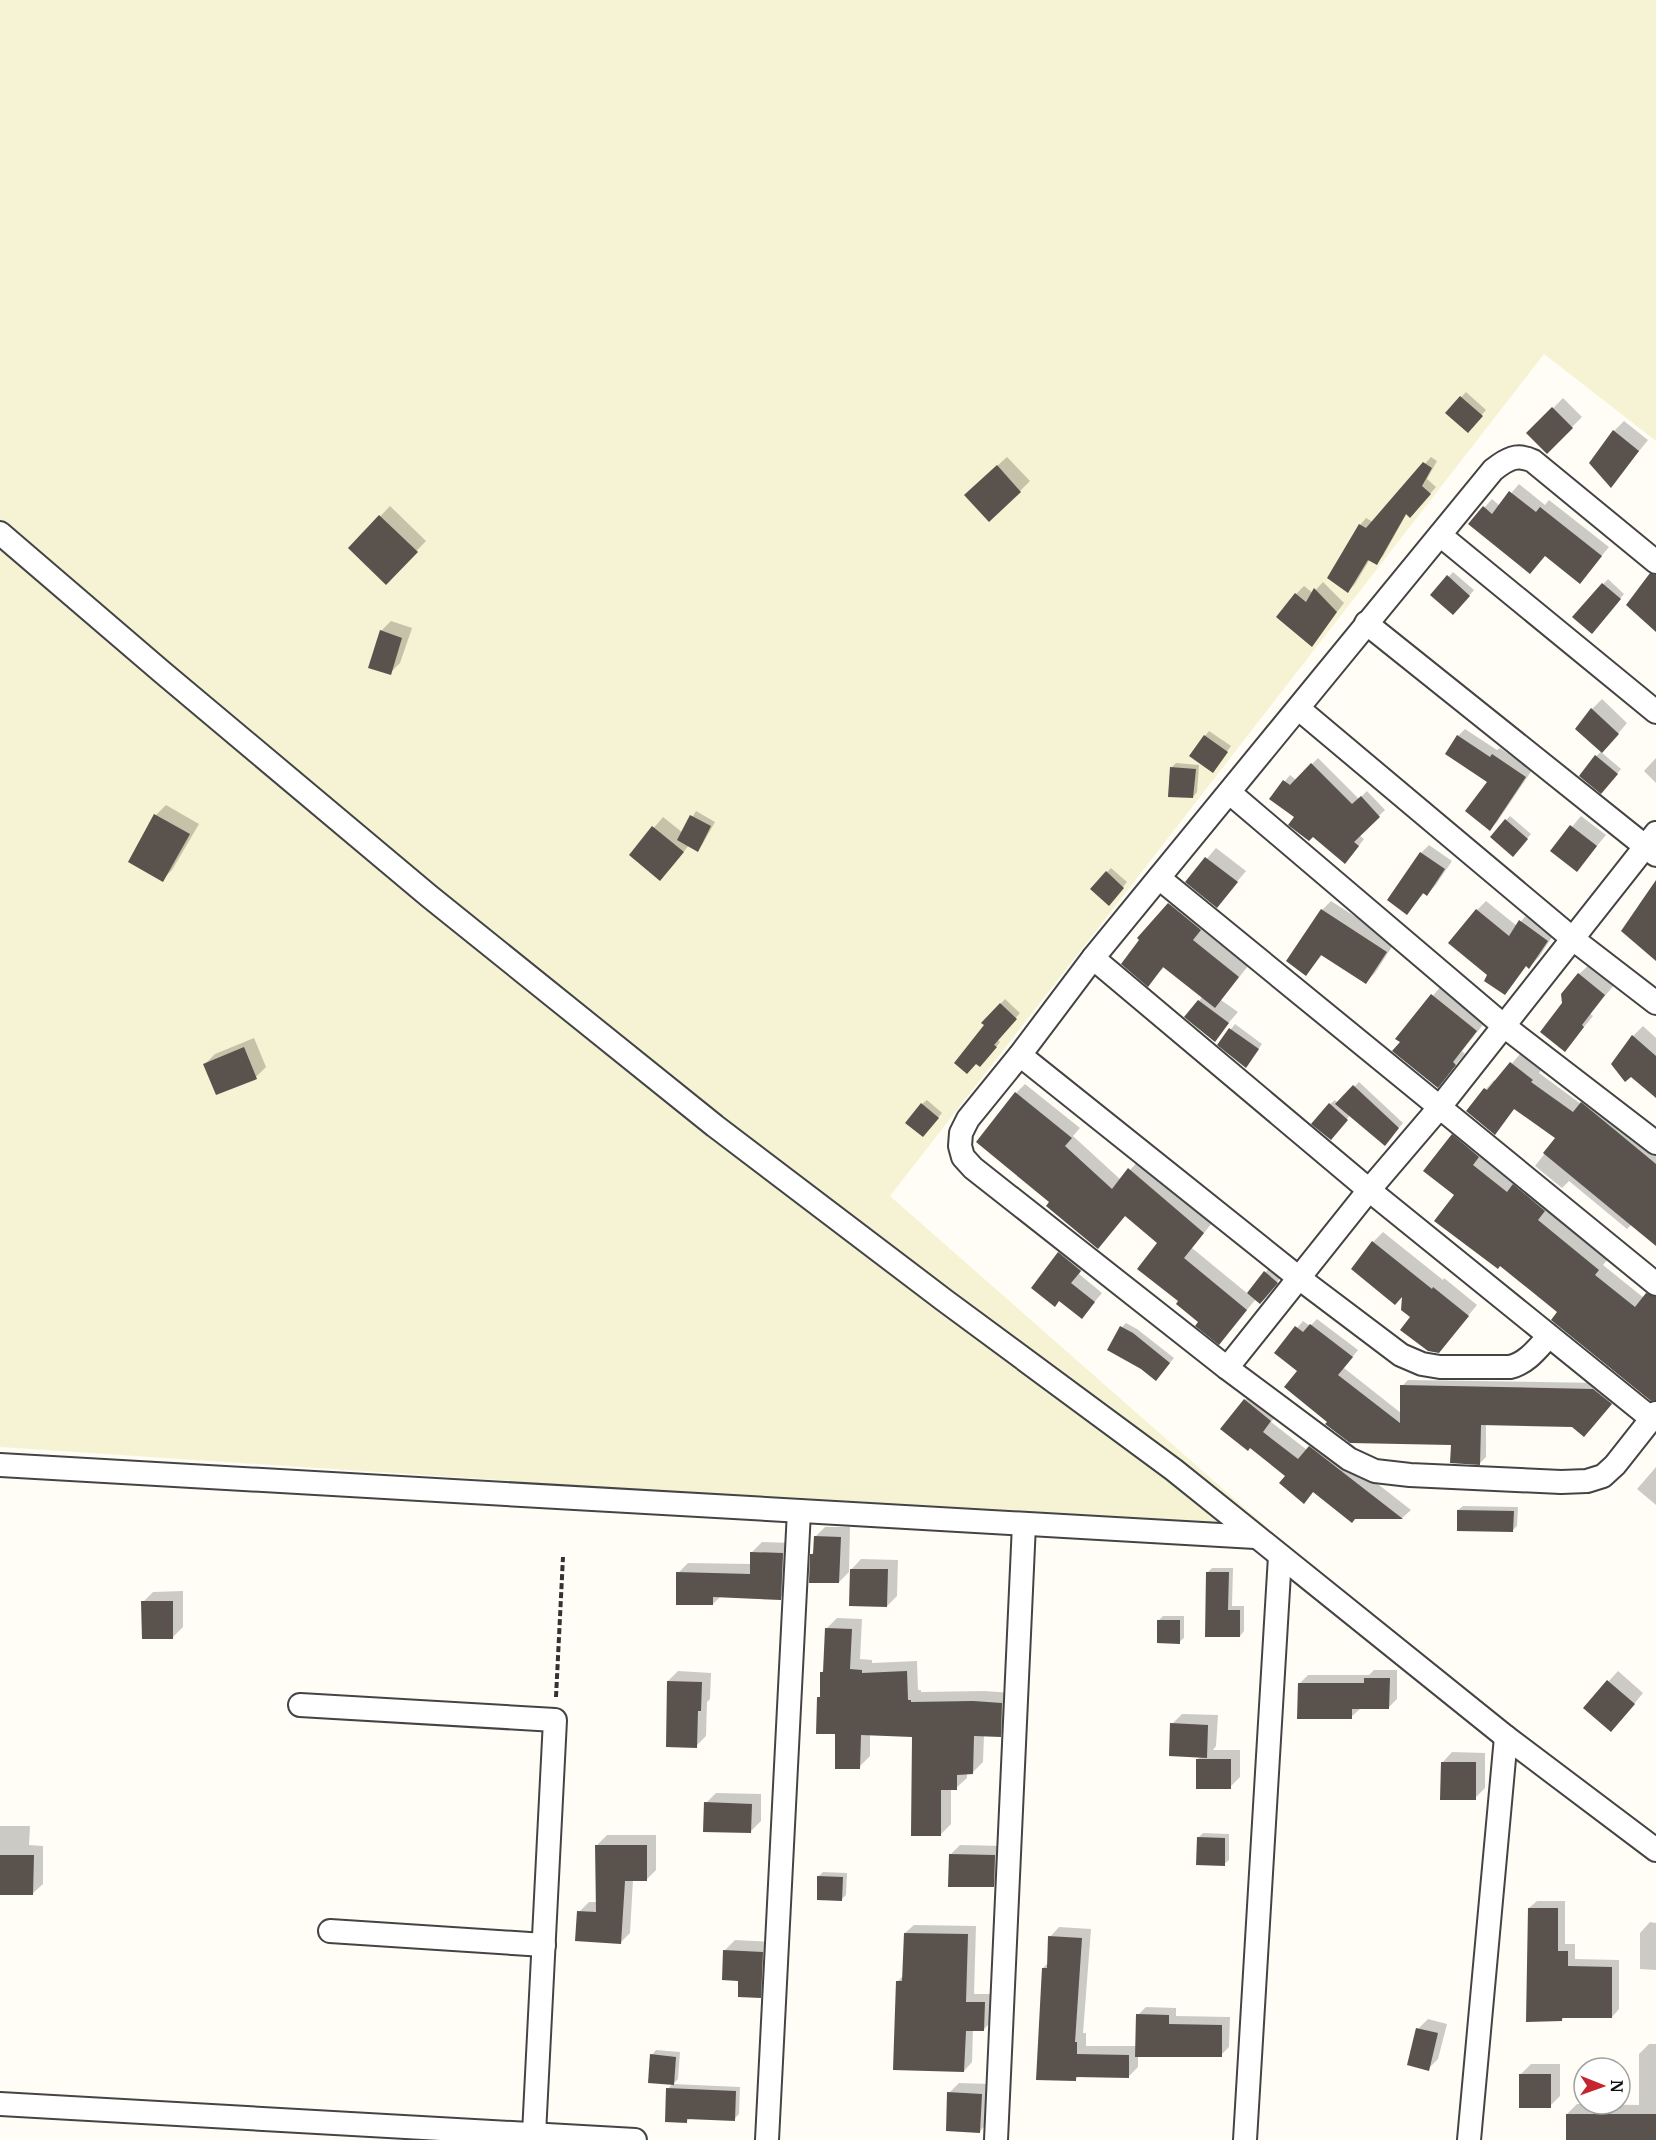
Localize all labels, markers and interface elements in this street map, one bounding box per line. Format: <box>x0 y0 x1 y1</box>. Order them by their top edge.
north arrow <box>1572 2056 1632 2116</box>
text: N <box>1607 2080 1627 2093</box>

